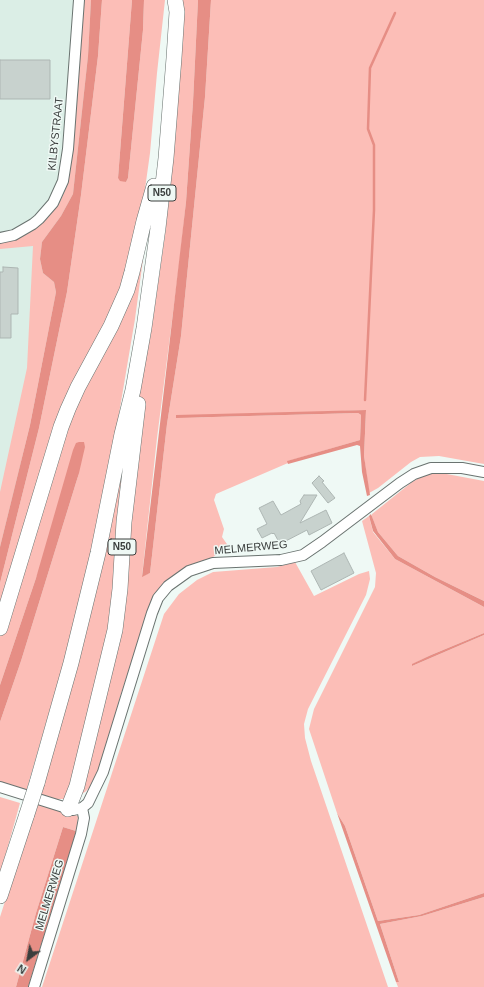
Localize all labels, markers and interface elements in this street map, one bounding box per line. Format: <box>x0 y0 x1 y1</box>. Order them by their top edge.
street label: KILBYSTRAAT <box>46 97 66 171</box>
road number: N50 <box>148 185 176 201</box>
street label: MELMERWEG <box>214 538 288 558</box>
road number: N50 <box>108 539 136 555</box>
street label: MELMERWEG <box>33 858 67 932</box>
north arrow <box>8 939 48 979</box>
text: N <box>15 962 28 976</box>

